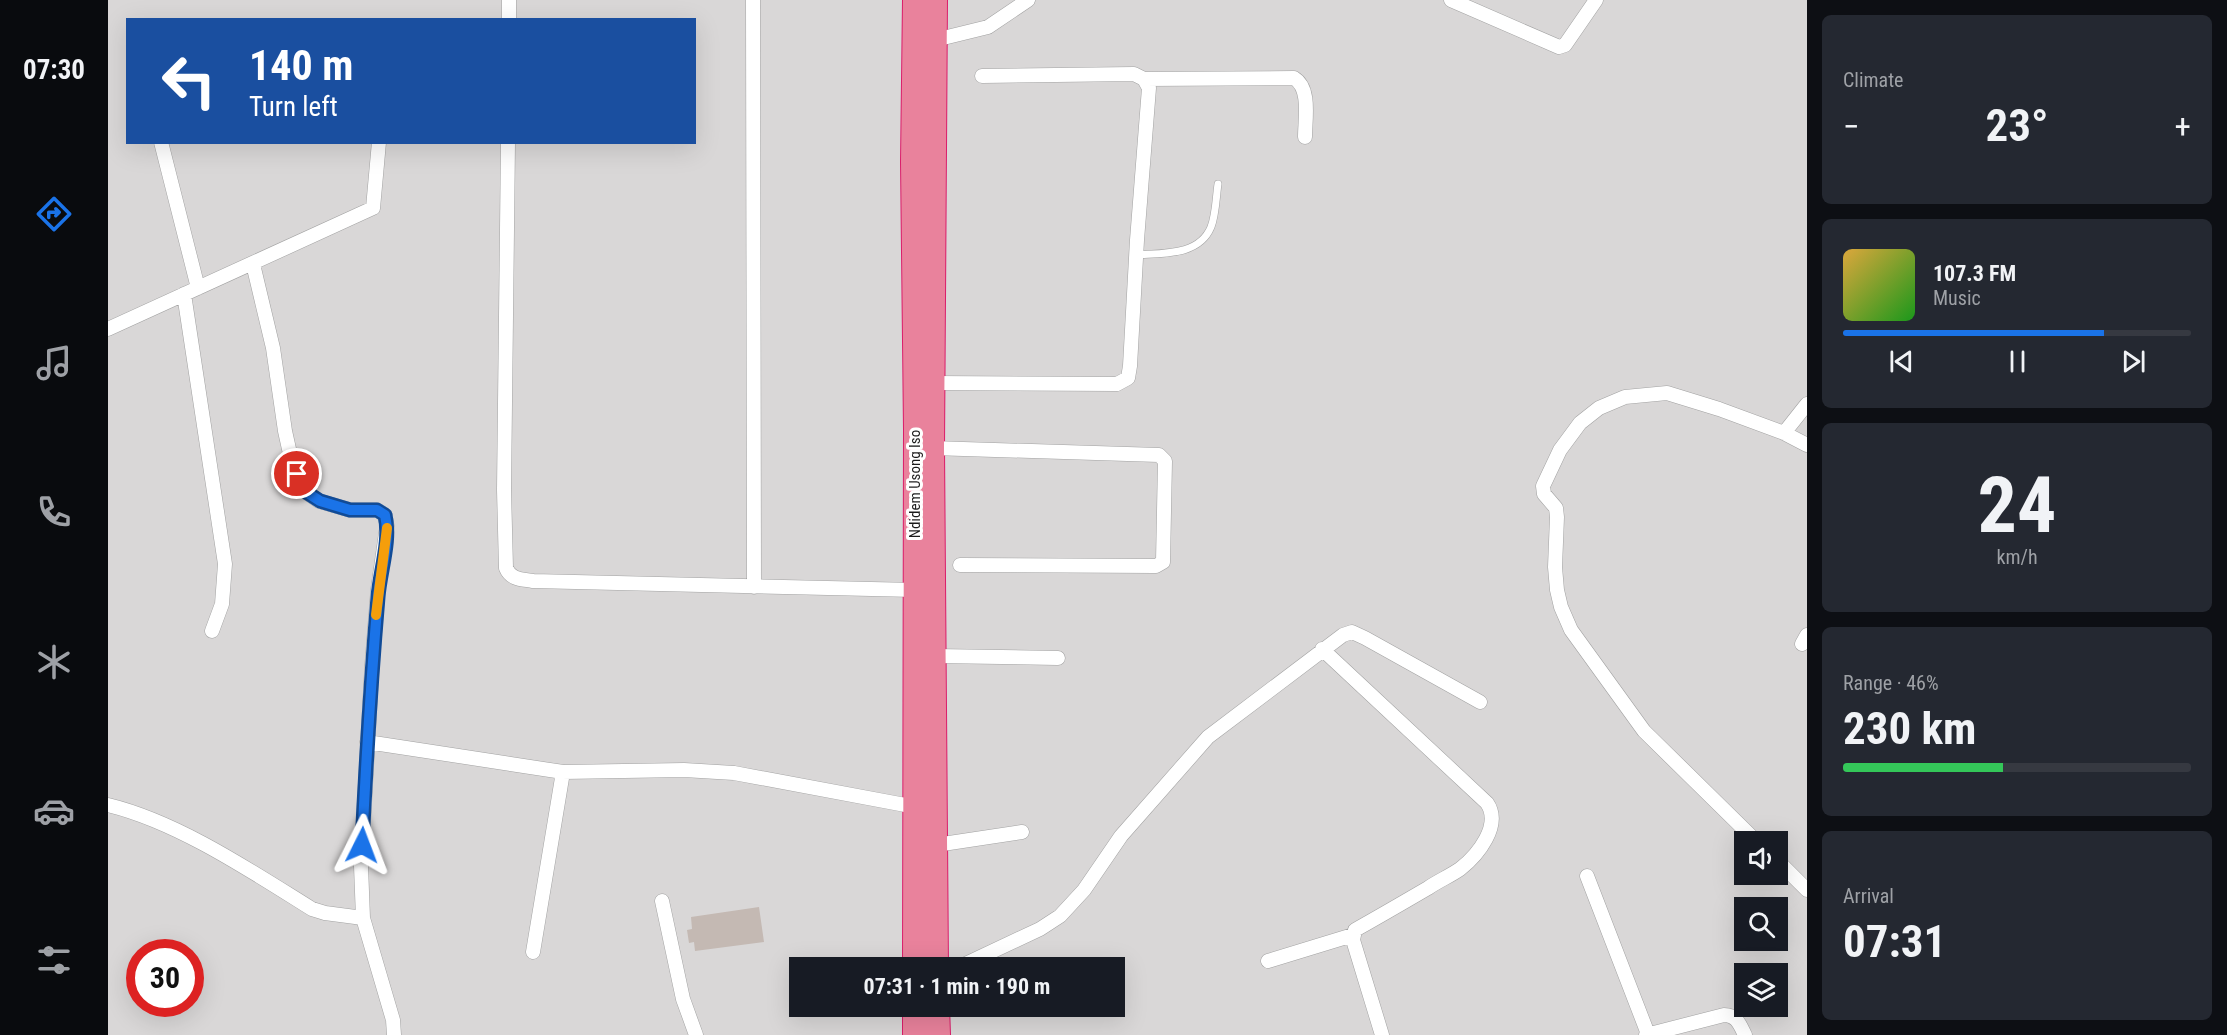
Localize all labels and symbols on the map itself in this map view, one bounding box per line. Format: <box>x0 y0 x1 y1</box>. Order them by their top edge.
street label: Ndidem Usong Iso <box>906 430 924 538</box>
pin <box>271 448 322 499</box>
position arrow <box>330 813 394 877</box>
speed limit sign: 30 <box>126 939 204 1017</box>

